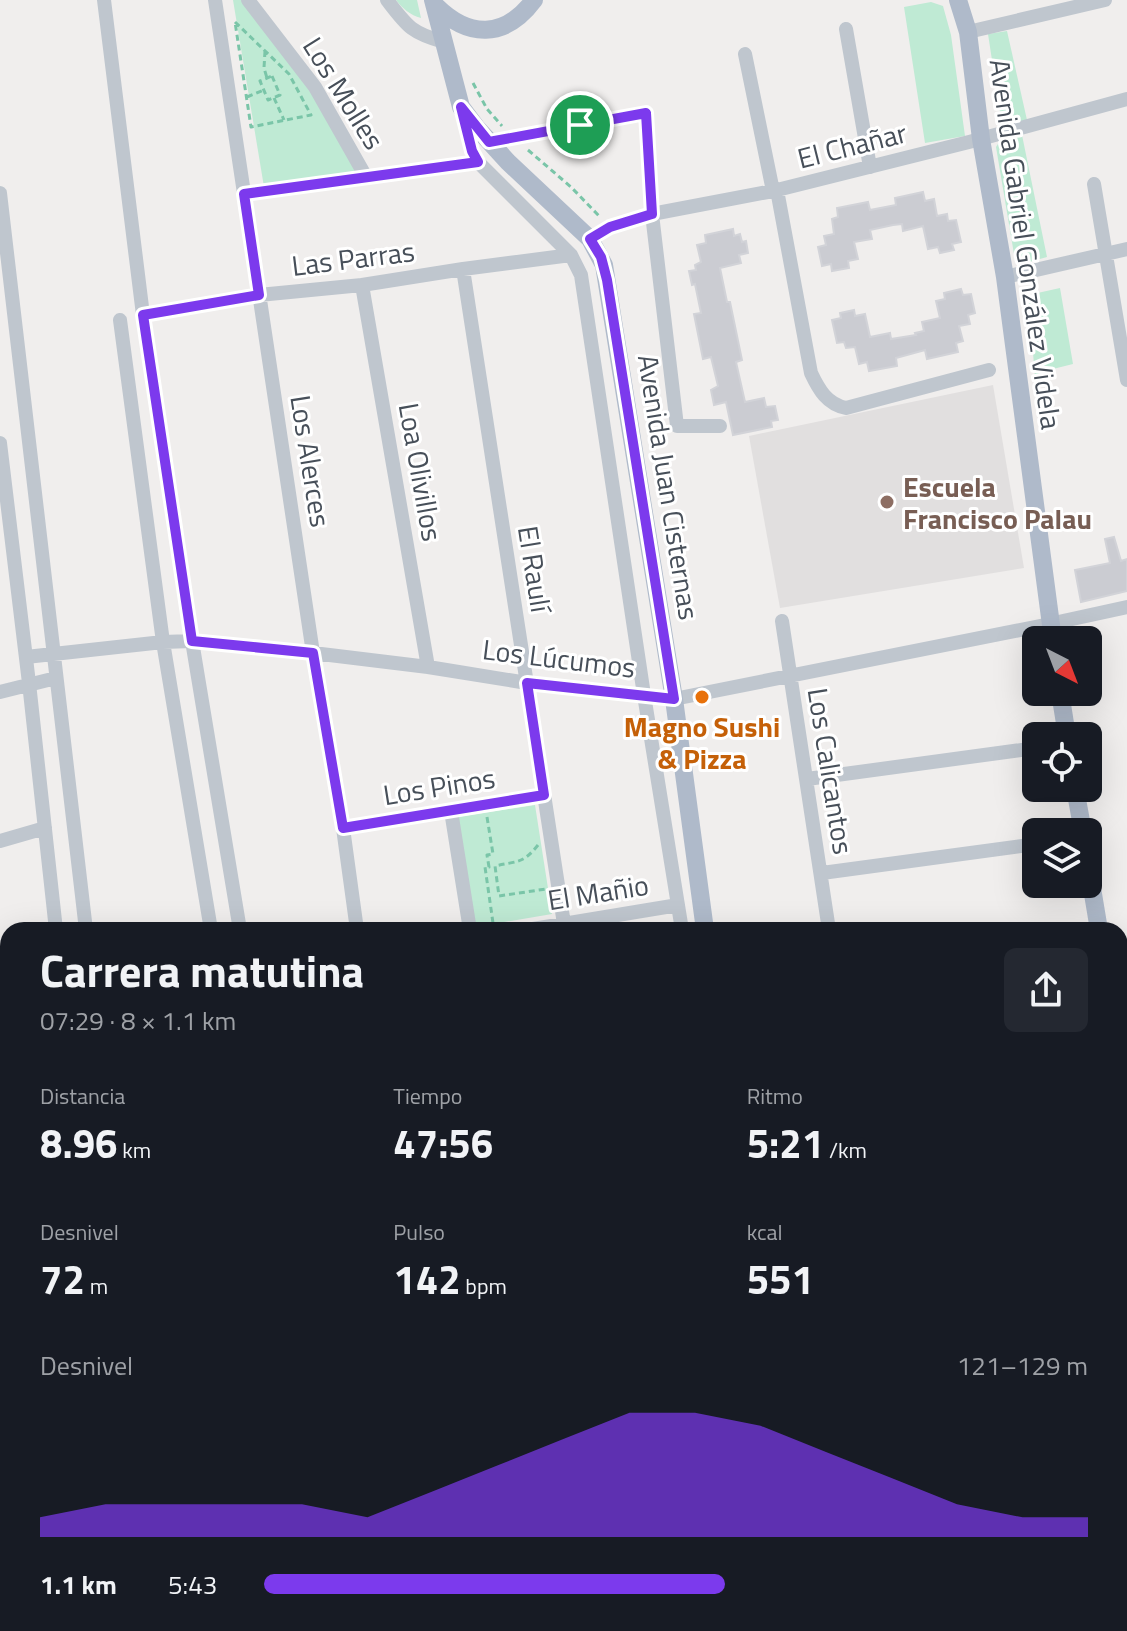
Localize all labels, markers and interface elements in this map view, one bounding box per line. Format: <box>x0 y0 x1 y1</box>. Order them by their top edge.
street label: Los Molles <box>293 28 395 158</box>
street label: Avenida Gabriel González Videla <box>979 56 1073 432</box>
pin <box>546 91 614 159</box>
icon: arrive <box>558 103 602 147</box>
street label: El Chañar <box>793 111 911 179</box>
street label: Las Parras <box>289 229 417 287</box>
street label: Avenida Juan Cisternas <box>627 351 711 623</box>
street label: Los Alerces <box>279 392 343 530</box>
street label: Loa Olivillos <box>388 399 454 545</box>
place label: Escuela Francisco Palau <box>903 465 1092 540</box>
marker: Escuela Francisco Palau <box>878 493 896 511</box>
street label: El Raulí <box>507 523 563 617</box>
north arrow <box>1022 626 1102 706</box>
map controls <box>1022 626 1102 898</box>
street label: Los Lúcumos <box>480 627 638 689</box>
street label: Los Calicantos <box>797 685 865 857</box>
marker: Magno Sushi & Pizza <box>693 688 711 706</box>
place label: Magno Sushi & Pizza <box>624 705 780 780</box>
button: locate <box>1022 722 1102 802</box>
street label: Los Pinos <box>380 756 498 816</box>
button: layers <box>1022 818 1102 898</box>
street label: El Mañio <box>544 863 652 921</box>
text: Carrera matutina <box>40 937 364 1004</box>
button: share <box>1004 948 1088 1032</box>
text: 07:29 · 8 × 1.1 km <box>40 1001 236 1040</box>
text: Distancia <box>40 1079 125 1113</box>
text: Tiempo <box>393 1079 462 1113</box>
text: Ritmo <box>747 1079 803 1113</box>
text: 8.96 <box>40 1113 117 1174</box>
text: 47:56 <box>393 1113 493 1174</box>
text: 5:21 <box>747 1113 824 1174</box>
text: km <box>117 1133 151 1167</box>
text: /km <box>824 1133 867 1167</box>
text: Desnivel <box>40 1215 119 1249</box>
text: Pulso <box>393 1215 445 1249</box>
text: kcal <box>747 1215 783 1249</box>
text: 72 <box>40 1249 85 1310</box>
text: 142 <box>393 1249 461 1310</box>
text: 551 <box>747 1249 814 1310</box>
text: m <box>85 1269 108 1303</box>
text: bpm <box>461 1269 507 1303</box>
text: Desnivel <box>40 1346 133 1385</box>
text: 121–129 m <box>957 1346 1088 1385</box>
text: 1.1 km <box>40 1565 117 1604</box>
text: 5:43 <box>168 1565 217 1604</box>

